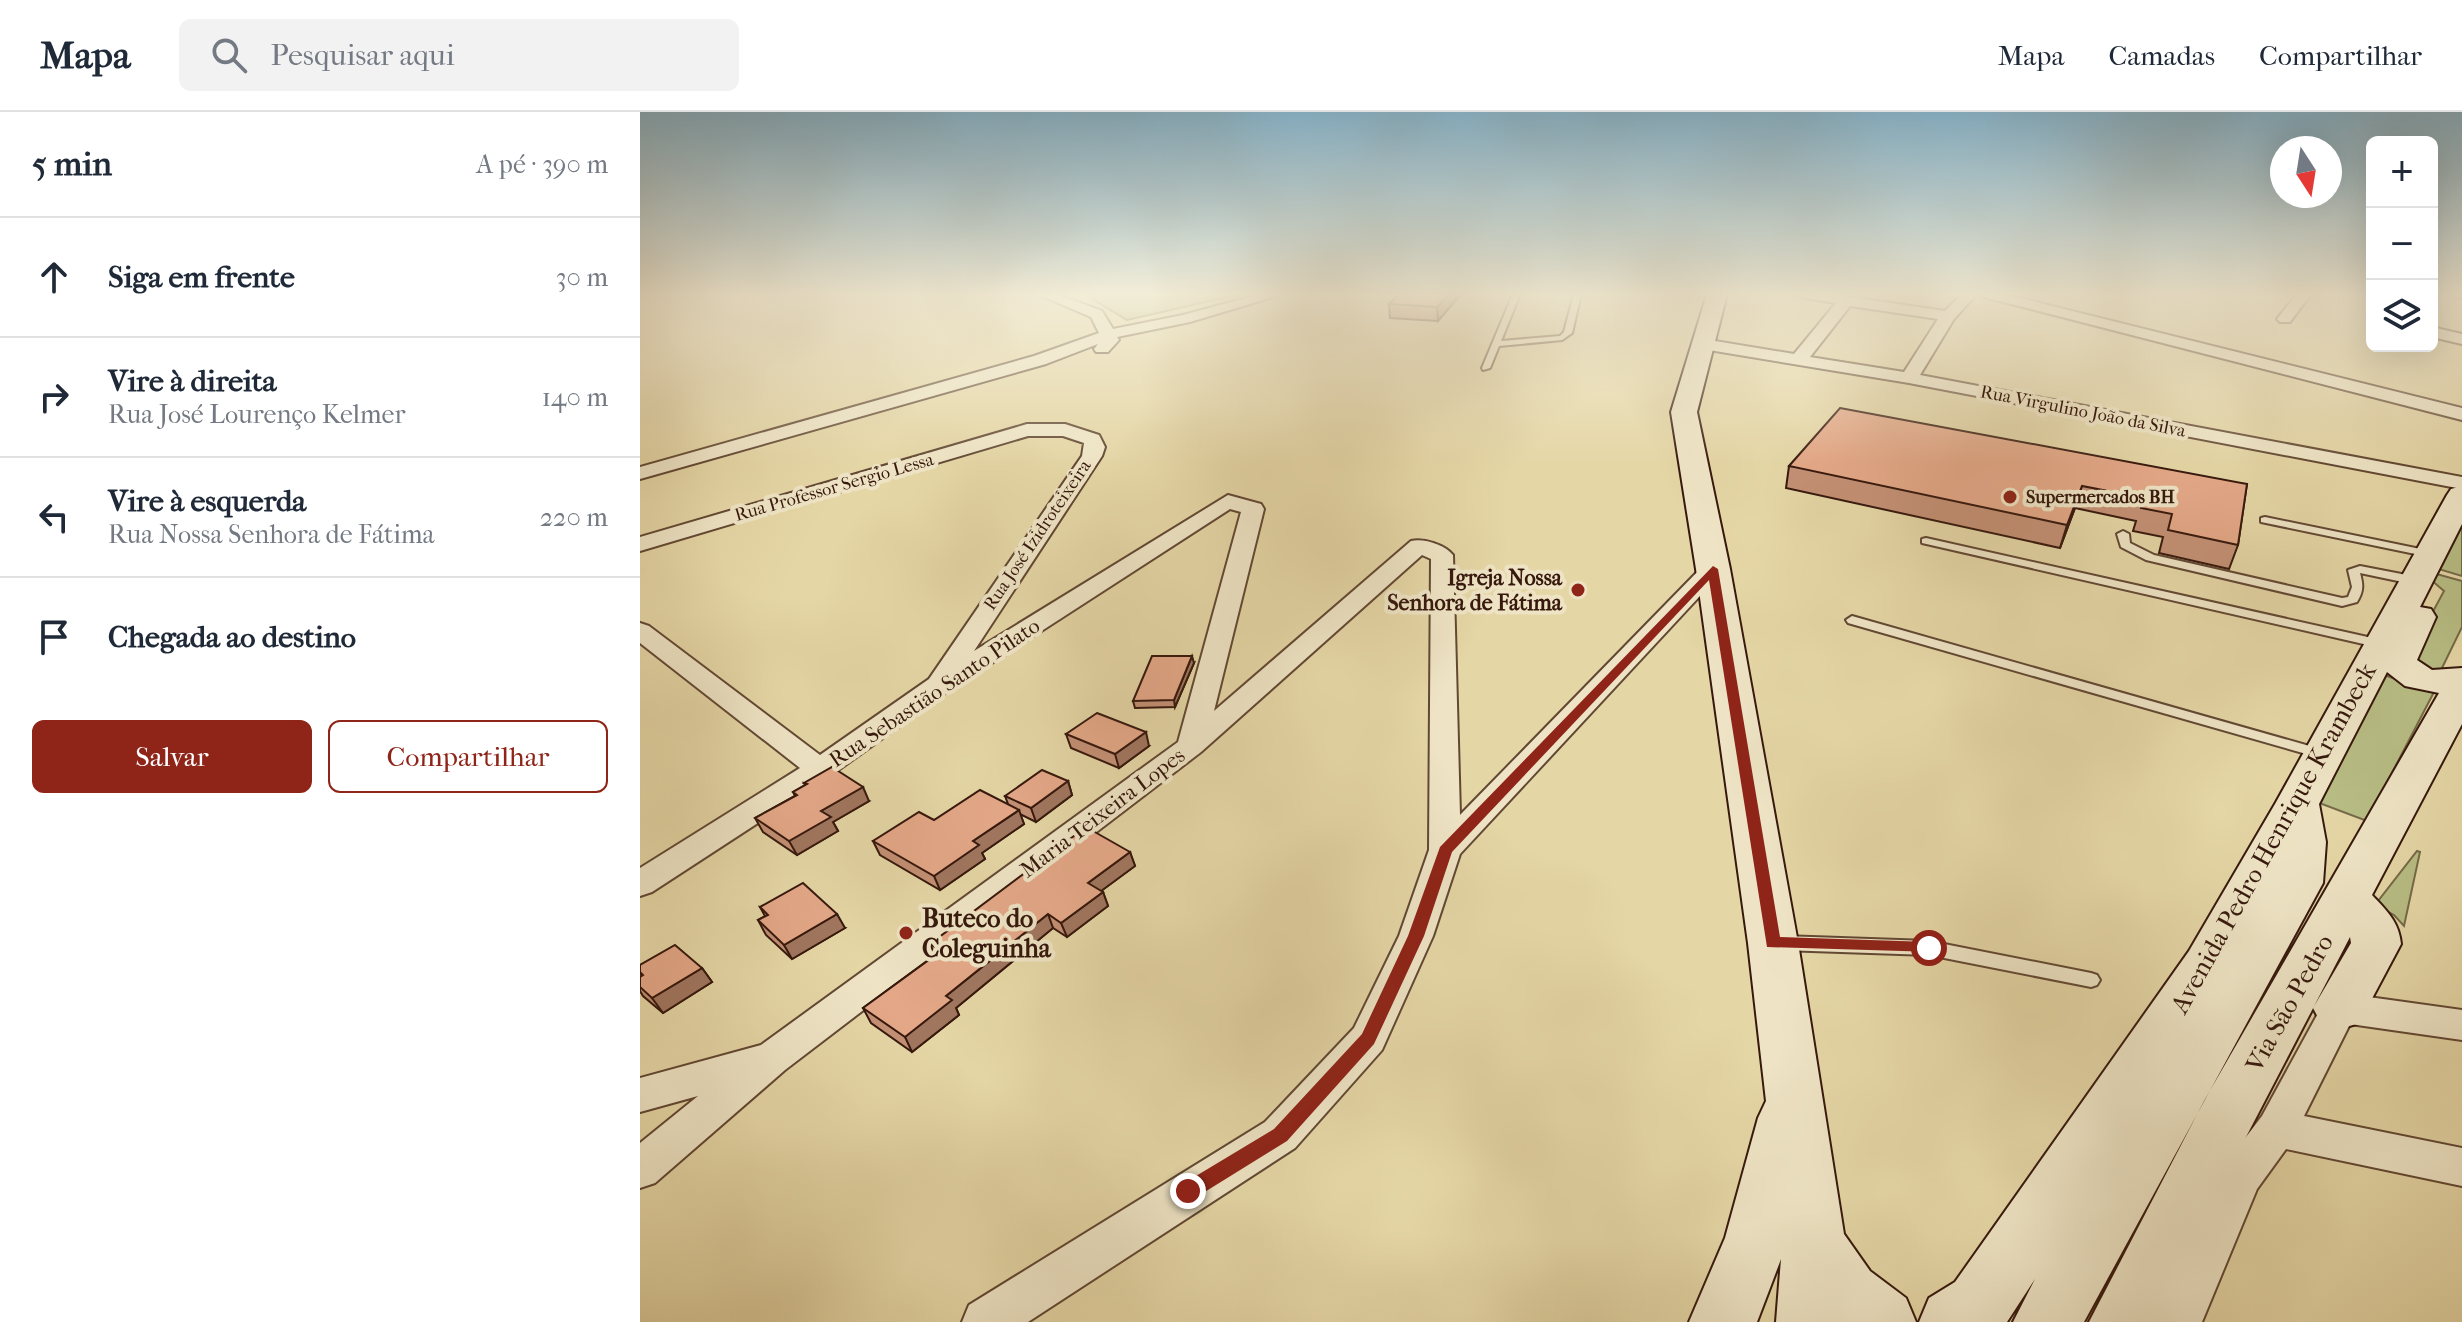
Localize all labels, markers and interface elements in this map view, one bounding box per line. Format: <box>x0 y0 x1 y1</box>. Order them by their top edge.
search box <box>179 19 739 91</box>
text: Mapa <box>40 33 131 78</box>
icon: search <box>207 33 251 77</box>
text: Pesquisar aqui <box>271 38 455 73</box>
text: Mapa <box>1998 39 2064 72</box>
text: Camadas <box>2108 39 2215 72</box>
text: Compartilhar <box>2259 39 2422 72</box>
north arrow <box>2270 136 2342 208</box>
map controls <box>2366 136 2438 352</box>
button: + <box>2366 136 2438 208</box>
text: 5 min <box>32 144 112 184</box>
text: A pé · 390 m <box>476 149 608 180</box>
button: − <box>2366 208 2438 280</box>
icon: ahead <box>32 255 76 299</box>
text: Siga em frente <box>108 260 295 295</box>
text: 30 m <box>556 262 608 293</box>
button: layers <box>2366 280 2438 352</box>
text: Vire à direita <box>108 364 276 399</box>
icon: right <box>32 375 76 419</box>
street label: Rua Virgulino João da Silva <box>1978 381 2188 442</box>
text: 140 m <box>542 382 608 413</box>
text: Rua José Lourenço Kelmer <box>108 399 406 430</box>
street label: Rua Professor Sergio Lessa <box>732 449 937 526</box>
street label: Rua José Izidroteixeira <box>979 456 1096 614</box>
text: Vire à esquerda <box>108 484 306 519</box>
place label: Supermercados BH <box>2026 487 2175 508</box>
marker: Supermercados BH <box>2001 488 2019 506</box>
icon: left <box>32 495 76 539</box>
text: 220 m <box>540 502 608 533</box>
text: Rua Nossa Senhora de Fátima <box>108 519 435 550</box>
place label: Igreja Nossa Senhora de Fátima <box>1387 565 1563 616</box>
marker: Igreja Nossa Senhora de Fátima <box>1569 581 1587 599</box>
street label: Rua Sebastião Santo Pilato <box>824 613 1045 773</box>
icon: arrive <box>32 615 76 659</box>
text: Chegada ao destino <box>108 620 356 655</box>
street label: Avenida Pedro Henrique Krambeck <box>2163 657 2383 1020</box>
button: Salvar <box>32 720 312 793</box>
button: Compartilhar <box>328 720 608 793</box>
street label: Maria Teixeira Lopes <box>1015 742 1190 883</box>
place label: Buteco do Coleguinha <box>922 903 1052 964</box>
marker: Buteco do Coleguinha <box>897 924 915 942</box>
street label: Via São Pedro <box>2238 929 2340 1078</box>
route start <box>1911 930 1947 966</box>
route end <box>1170 1173 1206 1209</box>

